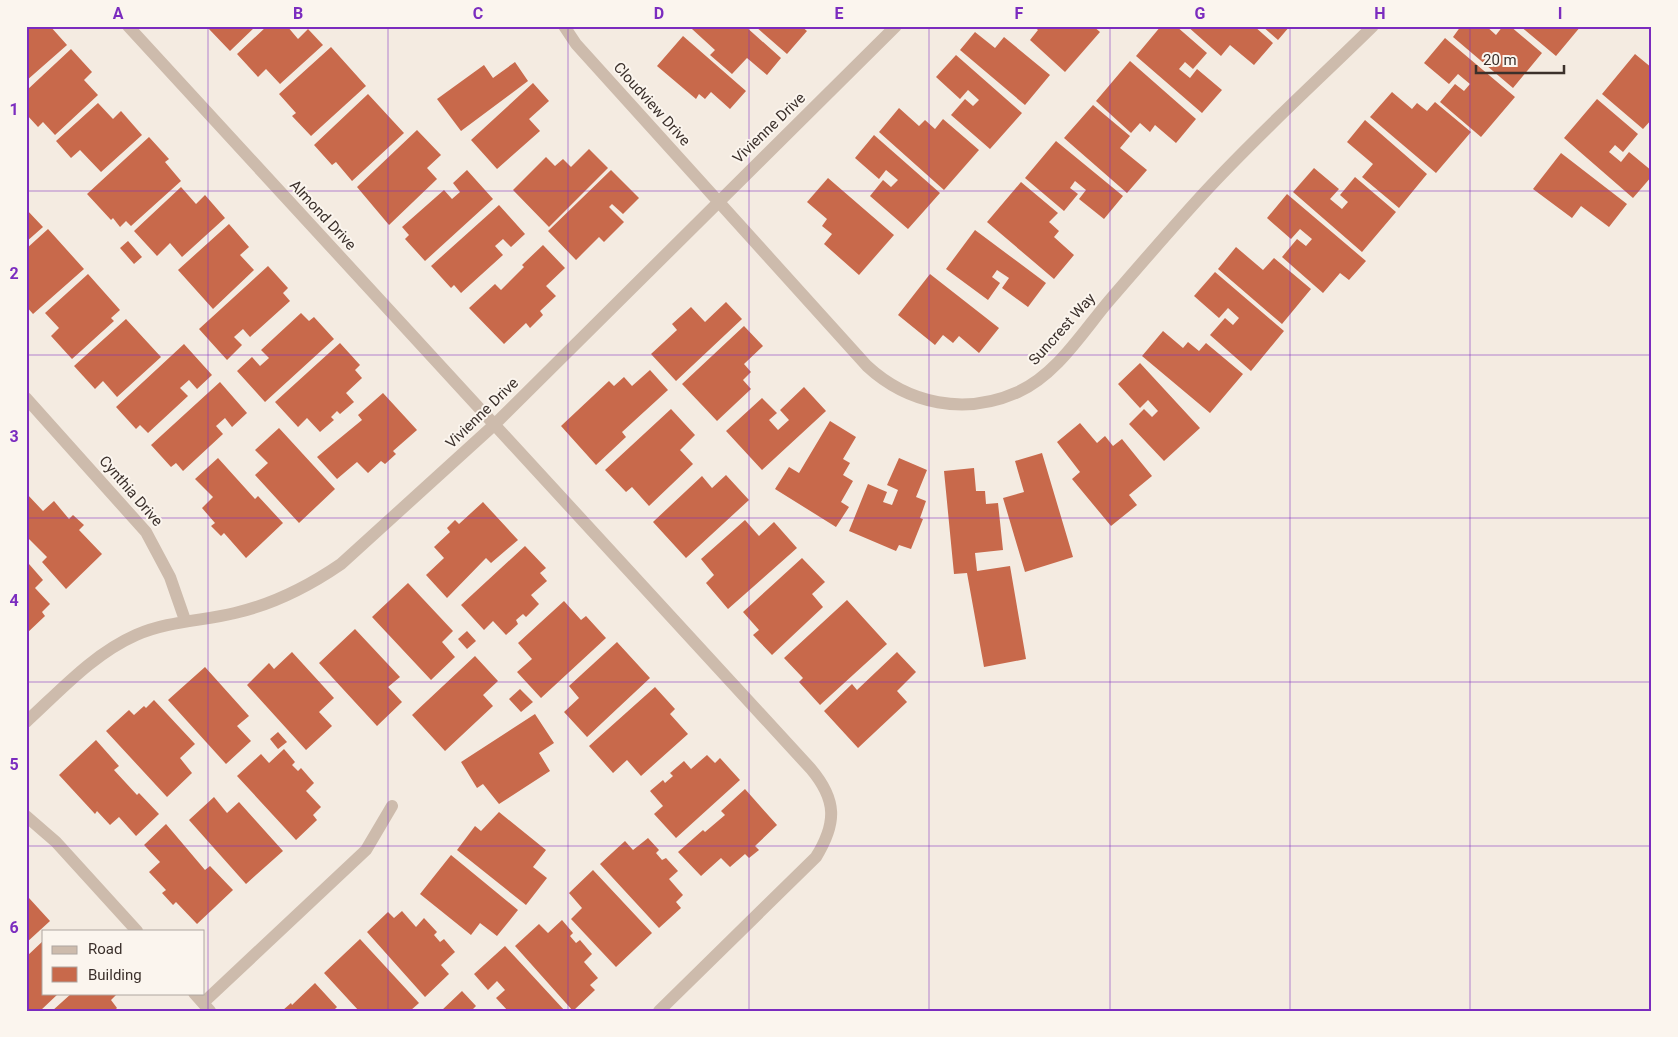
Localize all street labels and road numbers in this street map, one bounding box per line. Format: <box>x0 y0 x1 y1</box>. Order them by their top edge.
street label: Cloudview Drive <box>610 58 694 150</box>
street label: Vivienne Drive <box>729 89 809 167</box>
street label: Almond Drive <box>286 176 360 254</box>
street label: Suncrest Way <box>1025 289 1099 369</box>
street label: Vivienne Drive <box>442 374 522 452</box>
street label: Cynthia Drive <box>95 452 167 530</box>

